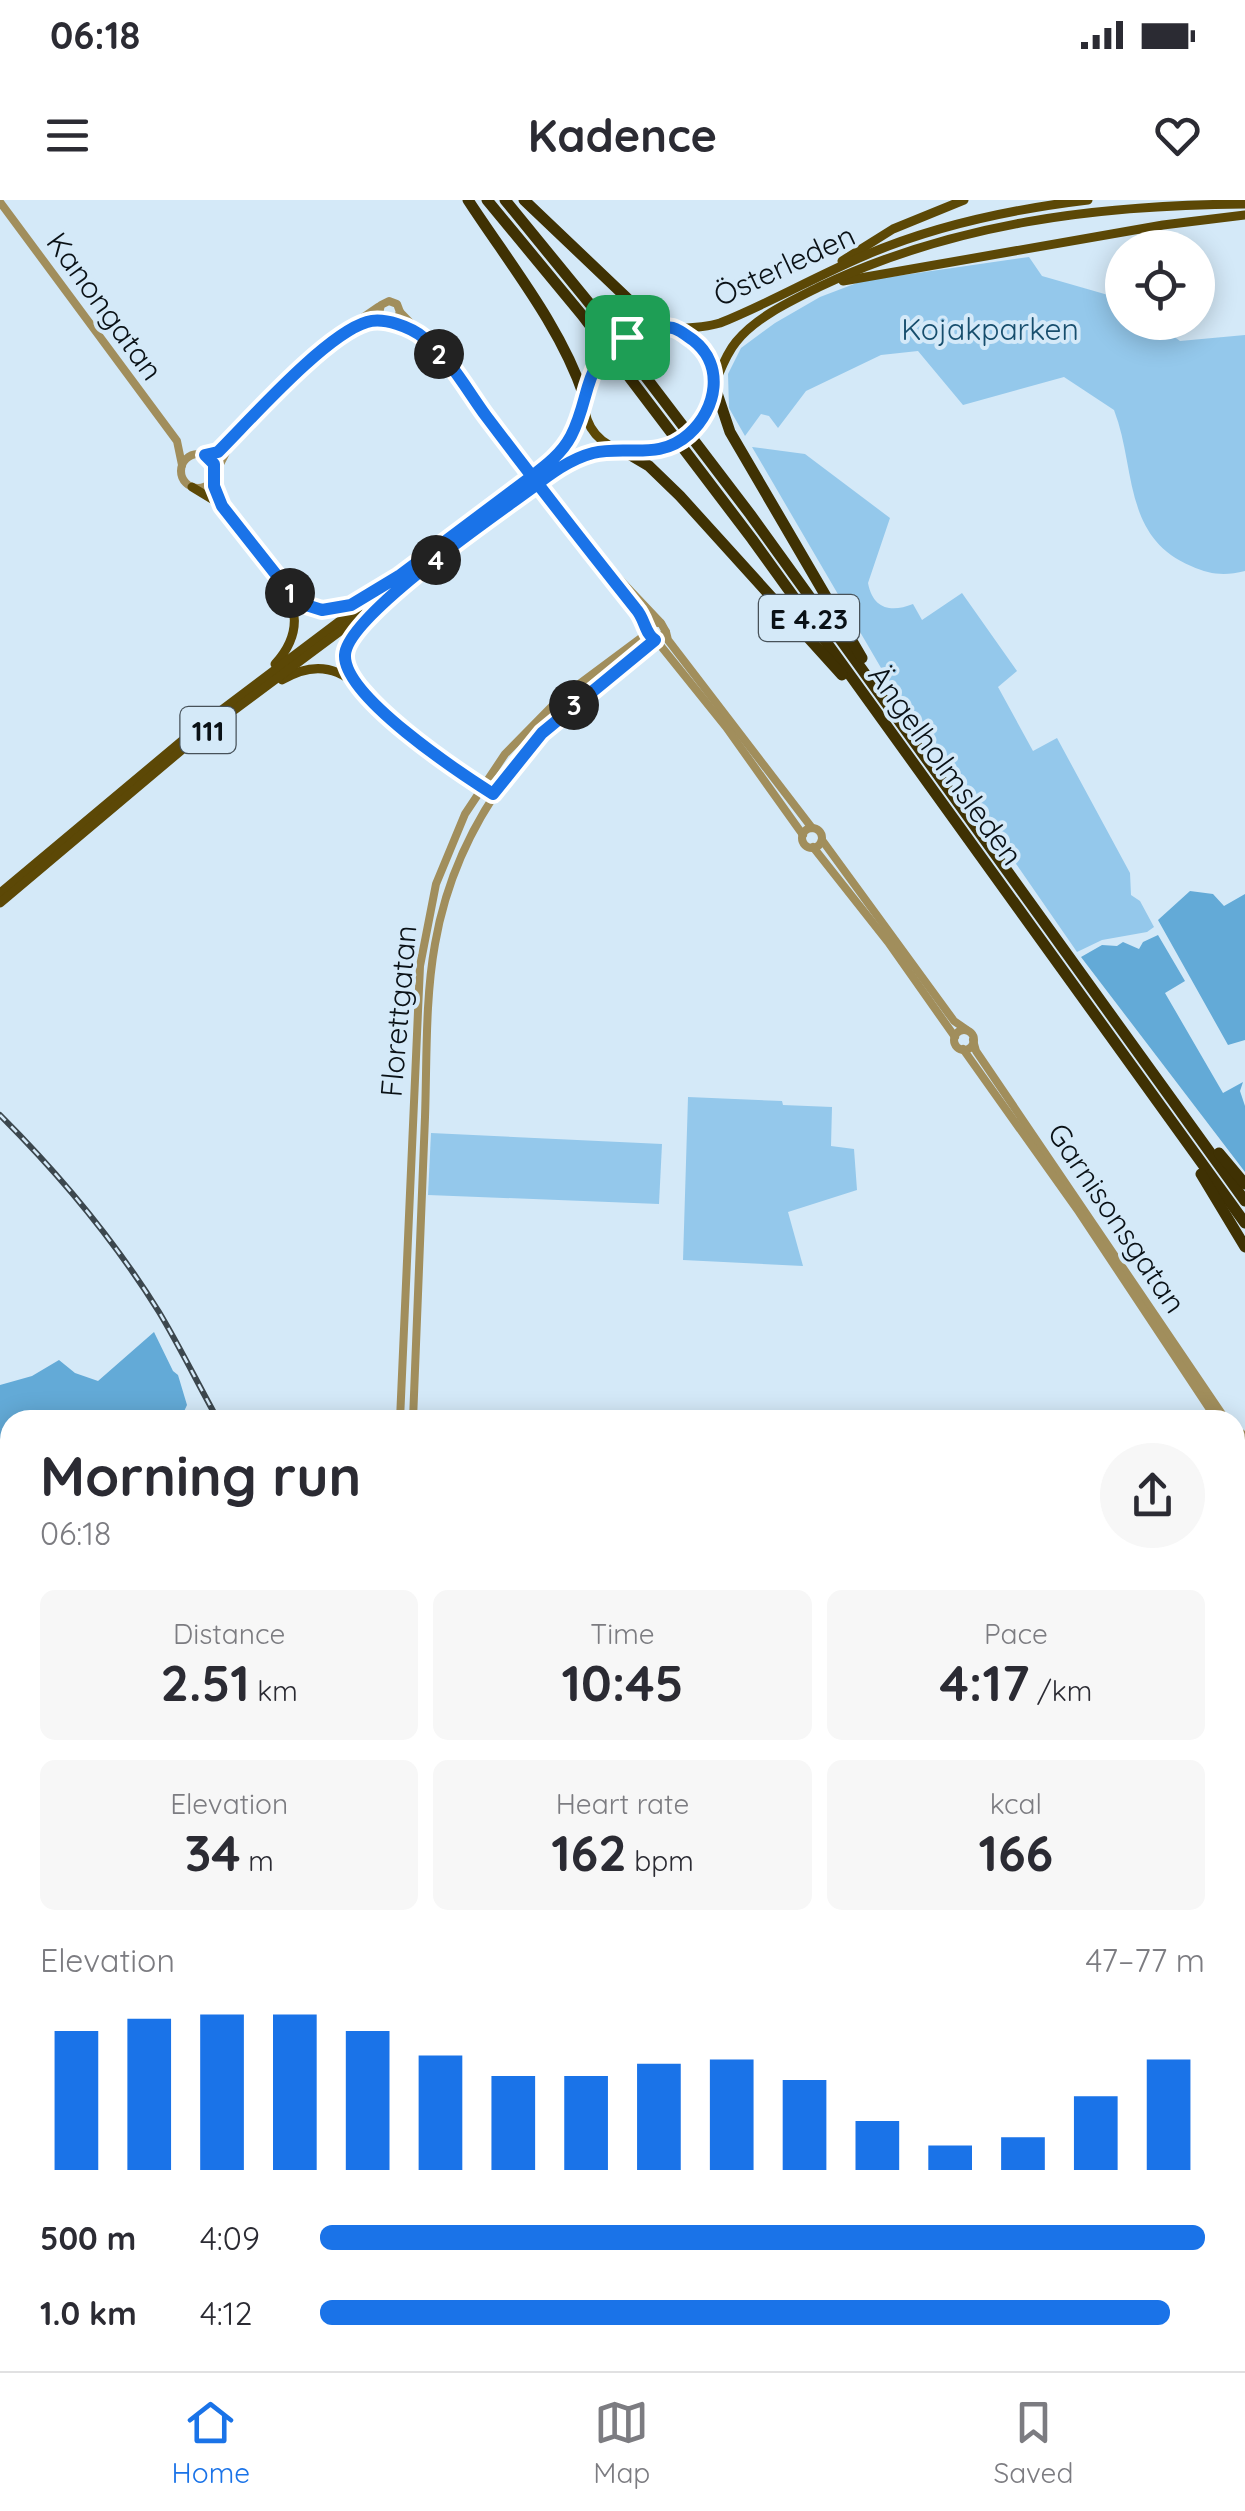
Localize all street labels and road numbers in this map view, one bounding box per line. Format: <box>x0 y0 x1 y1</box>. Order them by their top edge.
street label: Österleden <box>707 216 861 314</box>
street label: Kanongatan <box>39 225 171 387</box>
road number: E 4.23 <box>759 595 859 641</box>
street label: Ängelholmsleden <box>861 657 1031 873</box>
road number: 111 <box>180 707 236 753</box>
street label: Florettgatan <box>372 924 424 1098</box>
street label: Garnisonsgatan <box>1040 1116 1194 1320</box>

